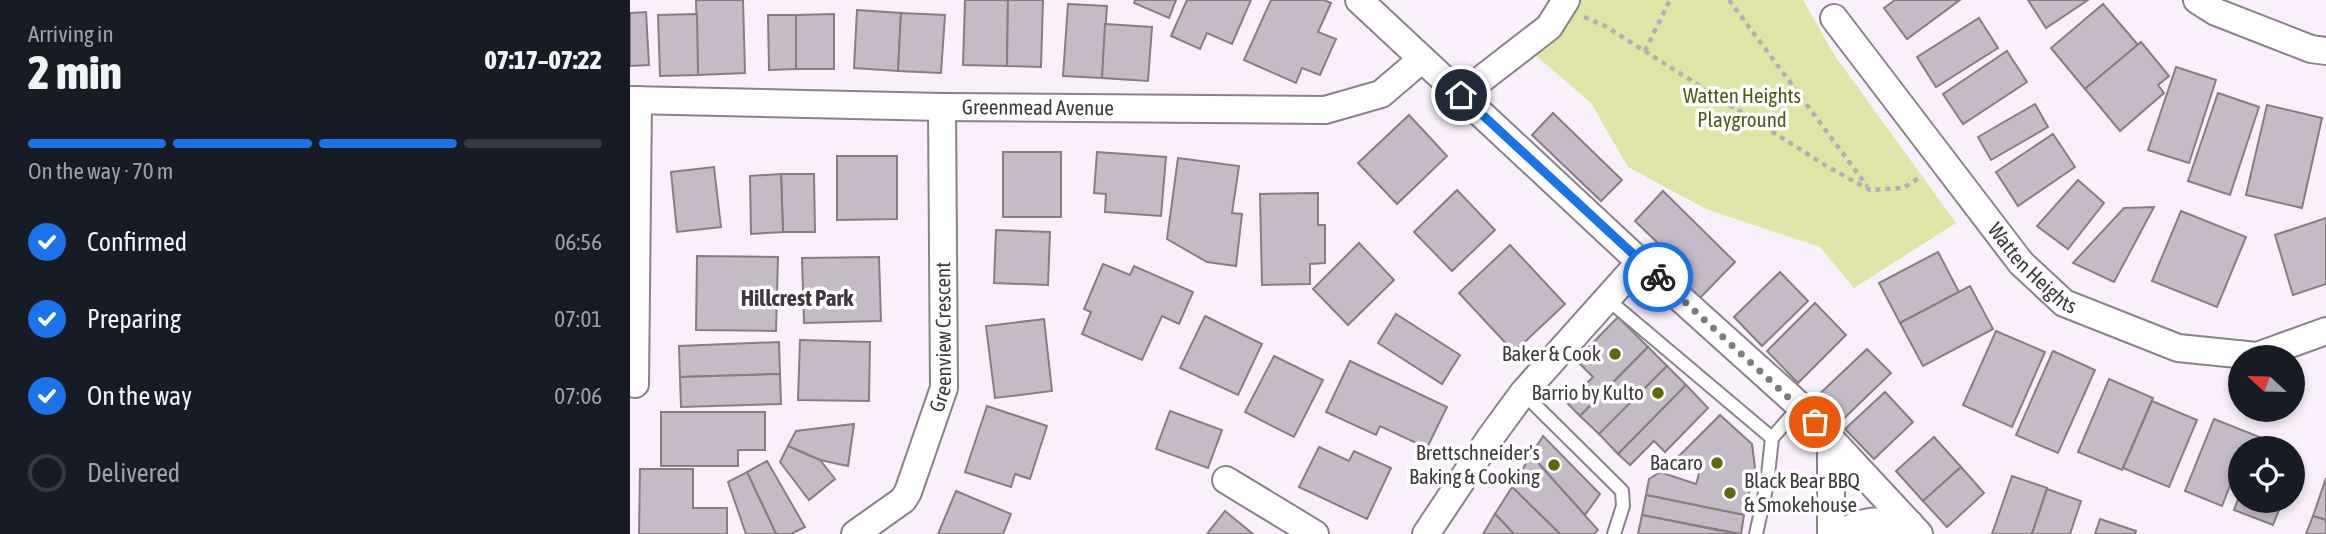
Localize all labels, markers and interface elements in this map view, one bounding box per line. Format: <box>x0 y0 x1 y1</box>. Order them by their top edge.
text: Arriving in <box>28 21 114 47</box>
text: 07:17–07:22 <box>485 45 602 75</box>
text: 2 min <box>28 46 122 99</box>
pin <box>1431 65 1491 125</box>
icon: home <box>1442 76 1480 114</box>
park label: Watten Heights Playground <box>1683 83 1801 131</box>
street label: Greenmead Avenue <box>962 94 1114 119</box>
text: On the way · 70 m <box>28 158 173 184</box>
street label: Watten Heights <box>1984 218 2080 318</box>
icon: check <box>28 223 66 261</box>
text: Confirmed <box>87 227 187 257</box>
text: 06:56 <box>555 229 602 255</box>
courier <box>1623 242 1693 312</box>
icon: bike <box>1639 258 1677 296</box>
street label: Greenview Crescent <box>924 262 955 415</box>
district label: Hillcrest Park <box>741 285 854 311</box>
icon: check <box>28 300 66 338</box>
text: Preparing <box>87 304 181 334</box>
text: 07:01 <box>554 306 602 332</box>
place label: Baker & Cook <box>1502 341 1601 365</box>
north arrow <box>2228 345 2305 422</box>
map controls <box>2228 345 2305 513</box>
marker: Baker & Cook <box>1607 346 1623 362</box>
icon: check <box>28 377 66 415</box>
place label: Barrio by Kulto <box>1532 380 1644 404</box>
text: On the way <box>87 381 192 411</box>
text: 07:06 <box>554 383 602 409</box>
marker: Barrio by Kulto <box>1650 385 1666 401</box>
pin <box>1785 392 1845 452</box>
icon: bag <box>1796 403 1834 441</box>
button: locate <box>2228 436 2305 513</box>
place label: Brettschneider's Baking & Cooking <box>1409 440 1540 488</box>
place label: Bacaro <box>1650 450 1703 474</box>
marker: Bacaro <box>1709 455 1725 471</box>
marker: Brettschneider's Baking & Cooking <box>1546 457 1562 473</box>
text: Delivered <box>87 458 180 488</box>
place label: Black Bear BBQ & Smokehouse <box>1744 468 1860 516</box>
marker: Black Bear BBQ & Smokehouse <box>1722 485 1738 501</box>

